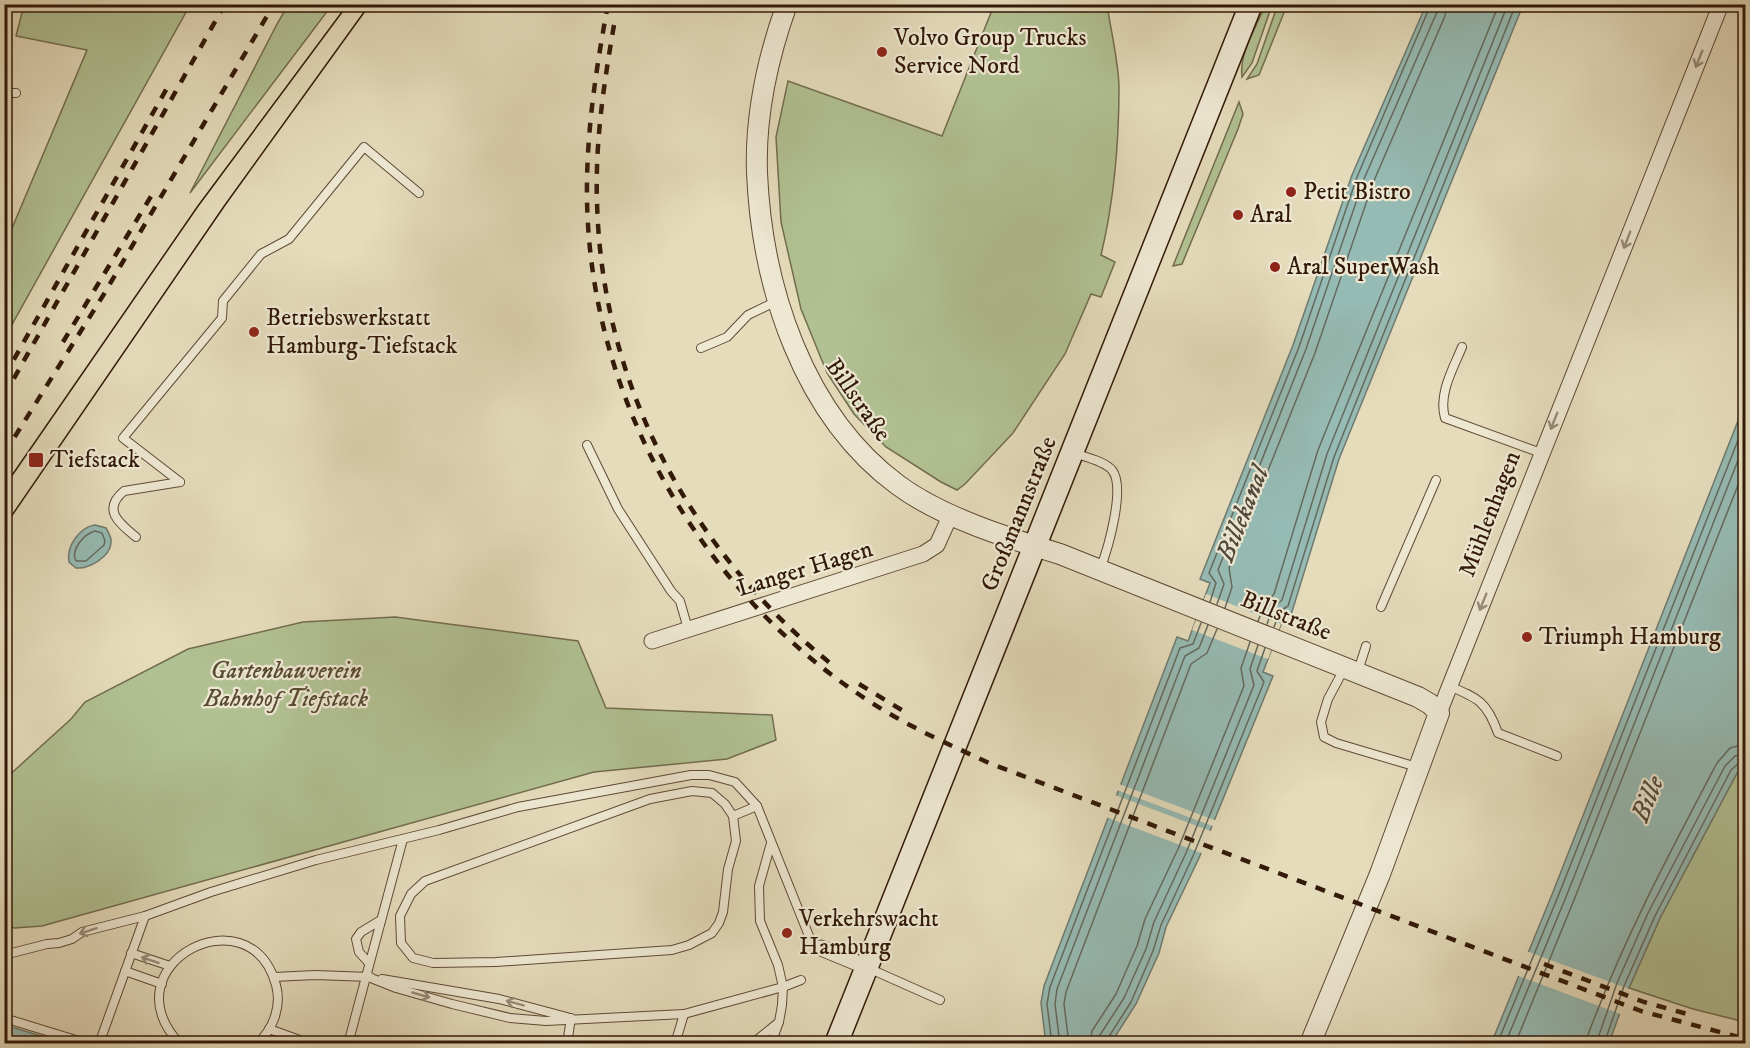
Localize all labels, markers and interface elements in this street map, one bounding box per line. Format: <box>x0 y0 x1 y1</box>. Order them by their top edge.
place label: Volvo Group Trucks Service Nord <box>893 23 1086 81</box>
marker: Volvo Group Trucks Service Nord <box>875 45 889 59</box>
one-way arrow <box>1693 49 1704 68</box>
place label: Petit Bistro <box>1303 177 1411 207</box>
marker: Petit Bistro <box>1284 185 1298 199</box>
place label: Aral <box>1250 200 1292 230</box>
marker: Aral <box>1231 208 1245 222</box>
one-way arrow <box>1621 230 1632 249</box>
place label: Aral SuperWash <box>1287 252 1440 282</box>
marker: Aral SuperWash <box>1268 260 1282 274</box>
place label: Betriebswerkstatt Hamburg-Tiefstack <box>266 303 458 361</box>
marker: Betriebswerkstatt Hamburg-Tiefstack <box>247 325 261 339</box>
street label: Billstraße <box>818 353 898 448</box>
one-way arrow <box>1548 411 1559 430</box>
street label: Großmannstraße <box>974 432 1064 596</box>
place label: Tiefstack <box>50 445 140 475</box>
street label: Mühlenhagen <box>1452 446 1528 581</box>
marker: Tiefstack <box>27 451 45 469</box>
water label: Billekanal <box>1209 459 1278 567</box>
street label: Langer Hagen <box>734 534 877 604</box>
street label: Billstraße <box>1236 584 1336 648</box>
one-way arrow <box>1477 593 1488 611</box>
place label: Triumph Hamburg <box>1539 622 1721 652</box>
marker: Triumph Hamburg <box>1520 630 1534 644</box>
park label: Gartenbauverein Bahnhof Tiefstack <box>203 656 368 714</box>
water label: Bille <box>1624 770 1672 828</box>
place label: Verkehrswacht Hamburg <box>798 904 939 962</box>
marker: Verkehrswacht Hamburg <box>780 926 794 940</box>
one-way arrow <box>79 927 98 938</box>
one-way arrow <box>142 953 160 964</box>
one-way arrow <box>412 990 431 1001</box>
one-way arrow <box>506 997 525 1009</box>

